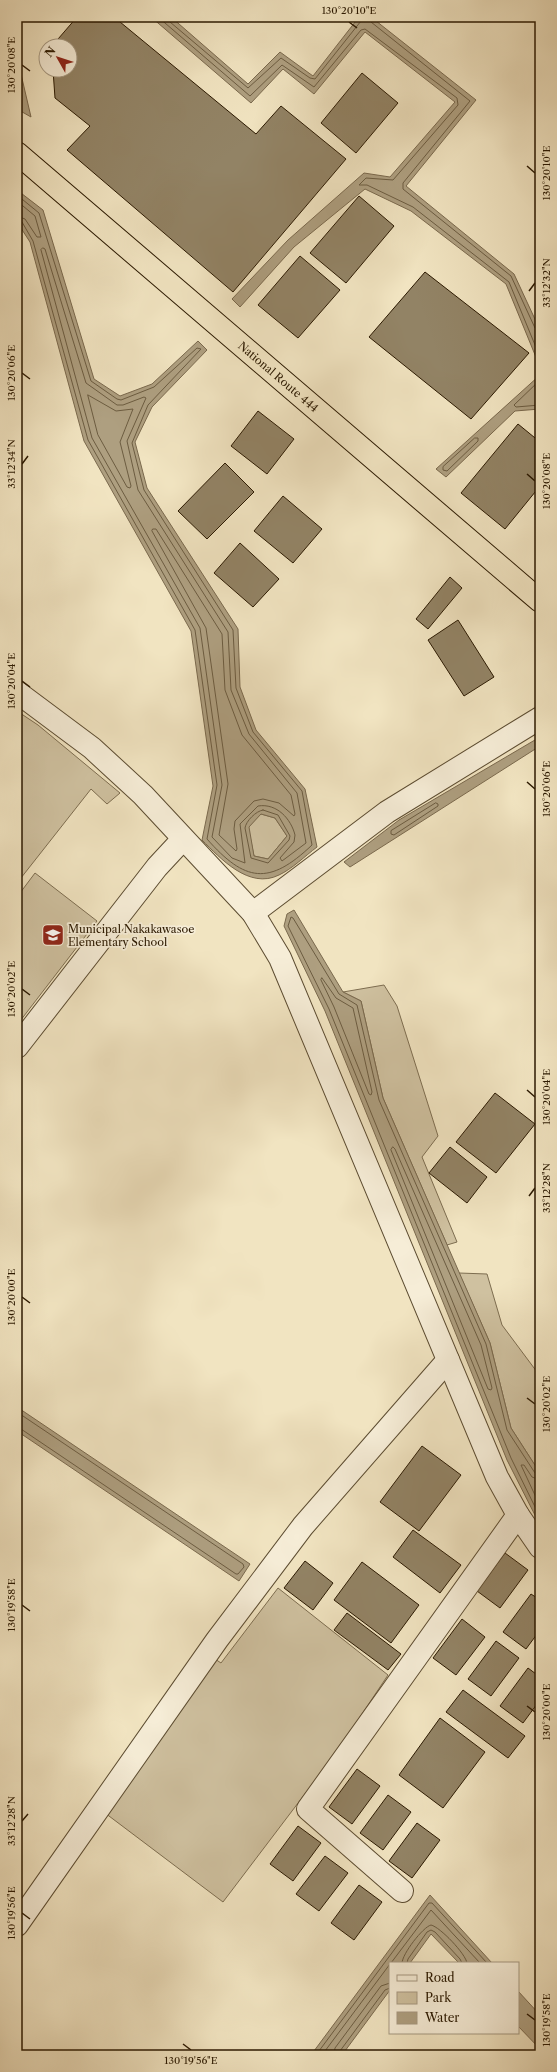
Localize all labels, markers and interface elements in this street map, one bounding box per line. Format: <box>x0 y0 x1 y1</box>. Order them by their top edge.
text: 130°20'10"E <box>322 4 376 17</box>
text: 130°20'08"E <box>5 37 18 93</box>
north arrow <box>38 38 78 78</box>
text: N <box>42 43 59 60</box>
text: 130°20'10"E <box>540 146 553 200</box>
text: 33°12'32"N <box>540 258 553 308</box>
street label: National Route 444 <box>235 339 321 415</box>
text: 130°20'06"E <box>5 345 18 401</box>
text: 33°12'34"N <box>5 439 18 489</box>
text: 130°20'08"E <box>540 453 553 509</box>
text: 130°20'04"E <box>5 653 18 709</box>
text: 130°20'06"E <box>540 761 553 817</box>
school or university icon: Municipal Nakakawasoe Elementary School <box>40 922 66 948</box>
place label: Municipal Nakakawasoe Elementary School <box>68 922 194 949</box>
text: 130°20'02"E <box>5 961 18 1017</box>
text: 130°20'04"E <box>540 1069 553 1125</box>
text: 33°12'28"N <box>540 1163 553 1213</box>
text: 130°20'00"E <box>5 1268 18 1325</box>
text: 130°20'02"E <box>540 1376 553 1432</box>
text: 130°19'58"E <box>5 1578 18 1632</box>
text: 130°20'00"E <box>540 1683 553 1740</box>
text: 33°12'28"N <box>5 1796 18 1846</box>
text: 130°19'56"E <box>5 1886 18 1940</box>
legend <box>389 1962 519 2034</box>
text: Road <box>425 1970 455 1985</box>
text: Park <box>425 1990 452 2005</box>
text: 130°19'58"E <box>540 1993 553 2047</box>
text: Water <box>424 2010 459 2025</box>
text: 130°19'56"E <box>164 2054 218 2067</box>

